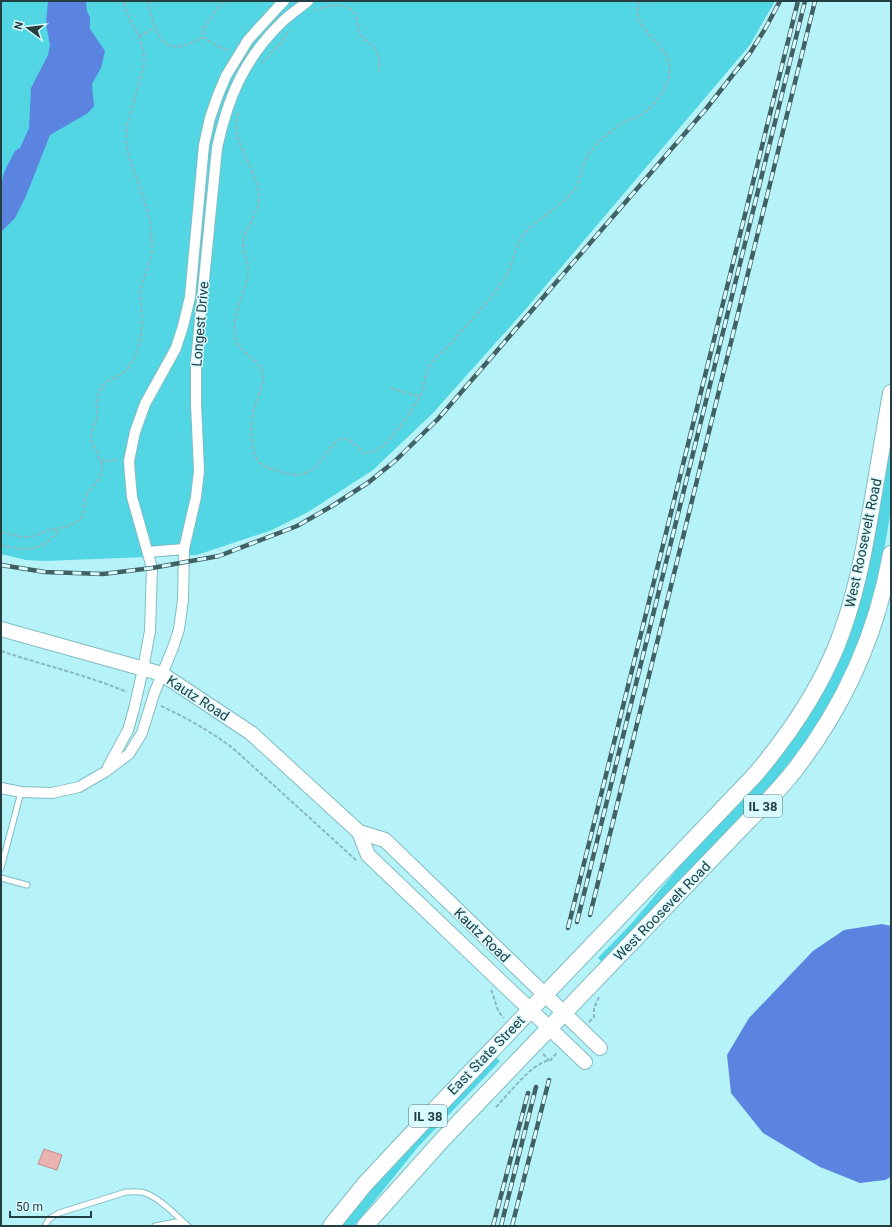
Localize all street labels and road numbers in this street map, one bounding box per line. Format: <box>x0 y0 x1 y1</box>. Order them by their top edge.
street label: Longest Drive <box>188 281 212 367</box>
street label: West Roosevelt Road <box>841 477 885 609</box>
street label: Kautz Road <box>164 672 232 724</box>
road number: IL 38 <box>744 795 782 817</box>
street label: West Roosevelt Road <box>610 858 714 964</box>
street label: Kautz Road <box>451 904 513 966</box>
street label: East State Street <box>444 1012 528 1098</box>
road number: IL 38 <box>409 1105 447 1127</box>

